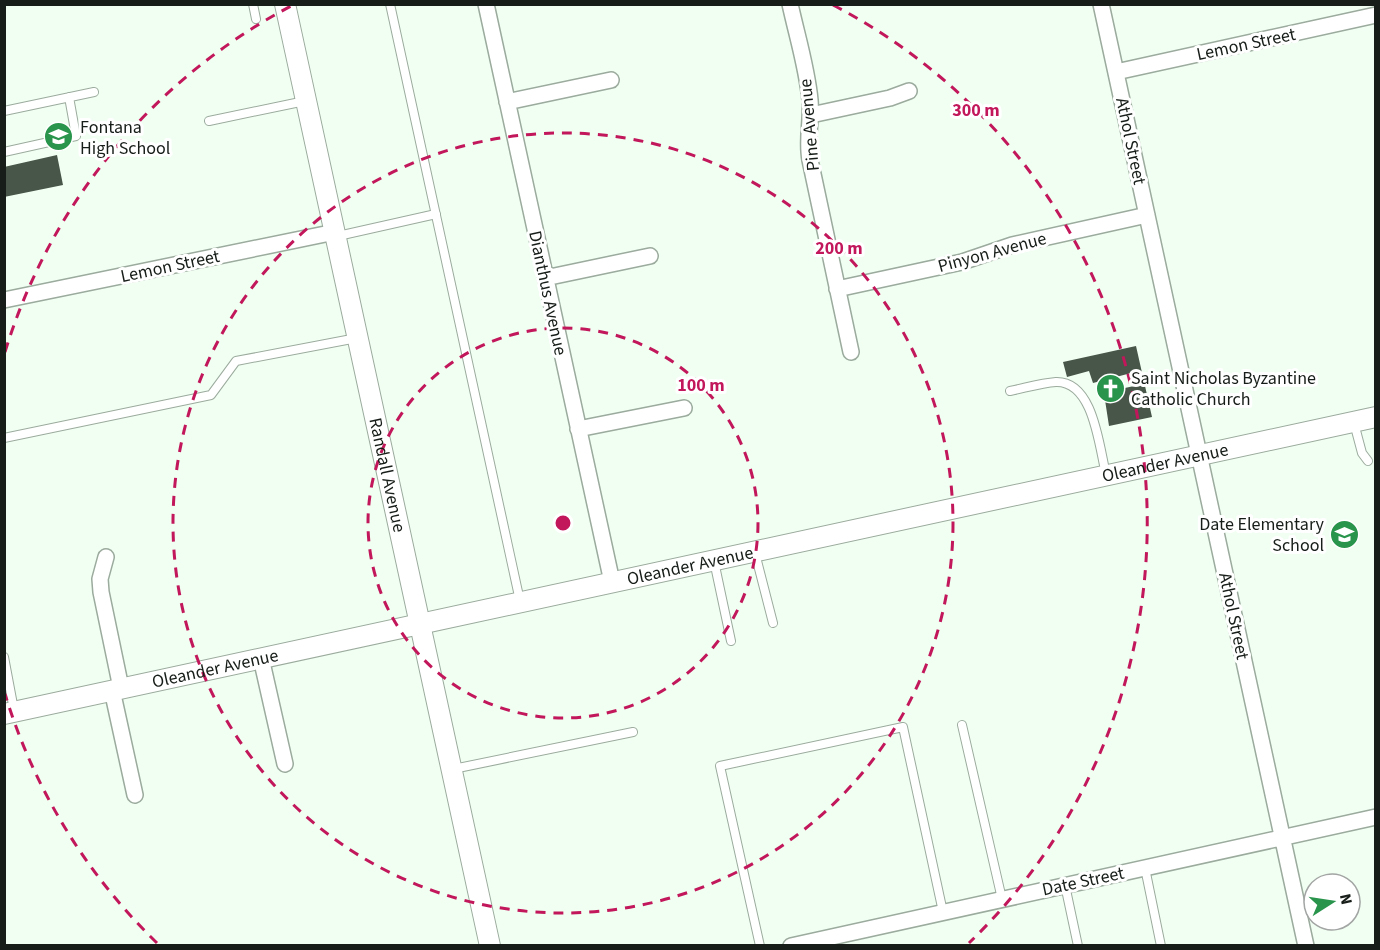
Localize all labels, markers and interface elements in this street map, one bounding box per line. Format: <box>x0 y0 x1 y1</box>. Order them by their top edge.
street label: Lemon Street <box>1194 22 1298 67</box>
street label: Pine Avenue <box>793 78 826 172</box>
street label: Athol Street <box>1109 95 1152 187</box>
text: 300 m <box>952 98 1000 123</box>
place label: Fontana High School <box>80 115 170 161</box>
school or university icon: Fontana High School <box>43 121 75 153</box>
street label: Pinyon Avenue <box>935 226 1049 279</box>
street label: Dianthus Avenue <box>522 229 573 358</box>
text: 200 m <box>815 236 863 261</box>
street label: Lemon Street <box>118 244 222 289</box>
place label: Saint Nicholas Byzantine Catholic Church <box>1131 366 1316 412</box>
church icon: Saint Nicholas Byzantine Catholic Church <box>1094 372 1126 404</box>
text: 100 m <box>677 373 725 398</box>
street label: Randall Avenue <box>362 415 412 535</box>
street label: Oleander Avenue <box>1100 437 1231 489</box>
place label: Date Elementary School <box>1199 512 1325 558</box>
centre of rings <box>553 513 573 533</box>
school or university icon: Date Elementary School <box>1329 518 1361 550</box>
street label: Oleander Avenue <box>625 540 756 592</box>
street label: Athol Street <box>1212 570 1255 662</box>
street label: Oleander Avenue <box>150 643 281 695</box>
street label: Date Street <box>1040 861 1126 902</box>
north arrow <box>1302 872 1362 932</box>
text: N <box>1334 892 1358 907</box>

